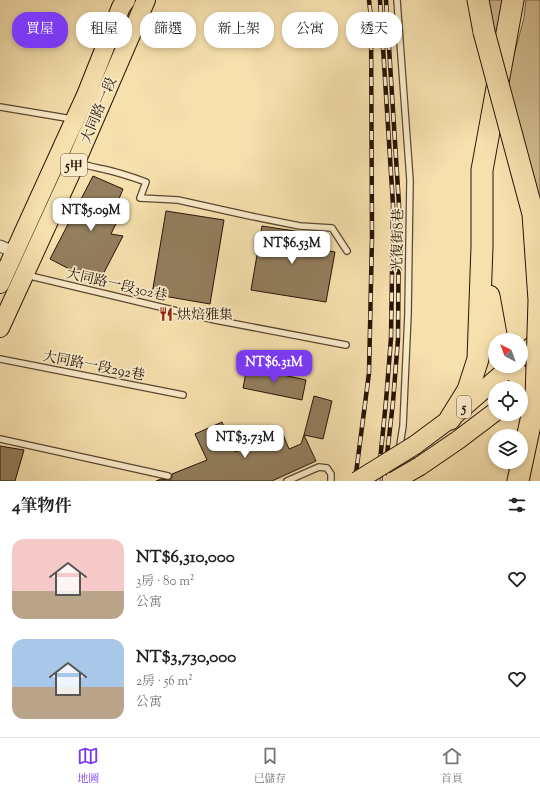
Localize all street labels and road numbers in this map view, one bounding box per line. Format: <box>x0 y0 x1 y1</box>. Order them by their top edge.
street label: 大同路一段 <box>77 75 123 147</box>
road number: 5甲 <box>61 154 87 176</box>
street label: 光復街8巷 <box>388 208 410 272</box>
street label: 大同路一段302巷 <box>64 265 169 307</box>
street label: 大同路一段292巷 <box>41 347 147 387</box>
road number: 5 <box>457 396 471 418</box>

